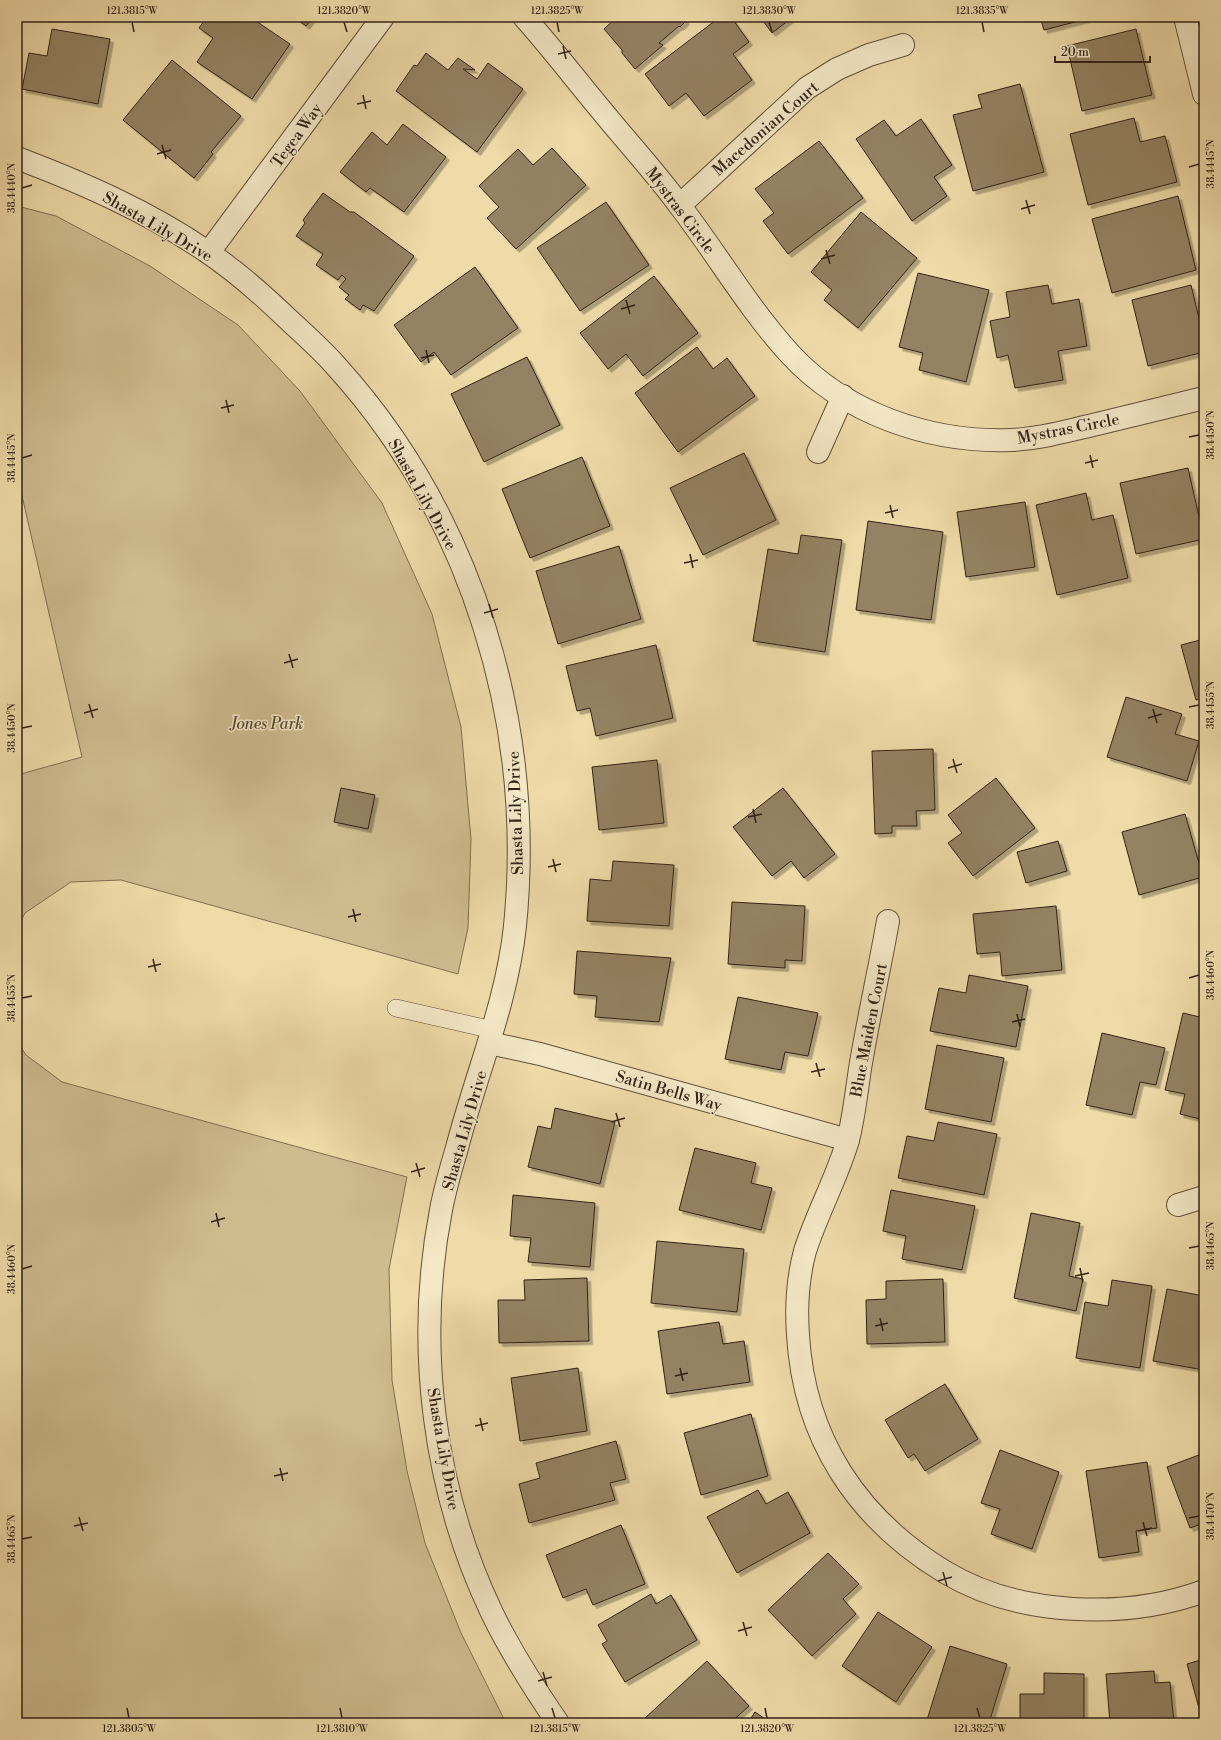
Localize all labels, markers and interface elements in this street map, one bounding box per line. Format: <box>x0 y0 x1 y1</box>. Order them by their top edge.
text: 121.3815°W <box>106 5 158 17</box>
text: 121.3820°W <box>317 5 372 17</box>
text: 121.3825°W <box>531 5 584 17</box>
text: 121.3830°W <box>742 5 797 17</box>
text: 121.3835°W <box>956 5 1009 17</box>
scale bar <box>1055 38 1150 64</box>
text: 20 m <box>1061 45 1089 60</box>
street label: Macedonian Court <box>708 77 823 180</box>
street label: Tegea Way <box>267 99 327 172</box>
text: 38.4445°N <box>1205 139 1217 188</box>
text: 38.4440°N <box>6 163 18 213</box>
street label: Mystras Circle <box>641 163 719 258</box>
street label: Shasta Lily Drive <box>99 187 216 266</box>
street label: Mystras Circle <box>1015 409 1121 449</box>
text: 38.4450°N <box>1205 410 1217 460</box>
text: 38.4445°N <box>6 433 18 482</box>
street label: Shasta Lily Drive <box>383 436 461 553</box>
text: 38.4455°N <box>1205 680 1217 729</box>
text: 38.4450°N <box>6 703 18 753</box>
park label: Jones Park <box>229 714 303 734</box>
street label: Shasta Lily Drive <box>504 751 528 875</box>
text: 38.4460°N <box>1205 950 1217 1000</box>
street label: Blue Maiden Court <box>846 961 892 1100</box>
text: 38.4455°N <box>6 973 18 1022</box>
street label: Satin Bells Way <box>613 1066 724 1116</box>
street label: Shasta Lily Drive <box>438 1068 492 1193</box>
text: 38.4465°N <box>1205 1221 1217 1270</box>
text: 38.4460°N <box>6 1244 18 1294</box>
street label: Shasta Lily Drive <box>422 1387 464 1512</box>
text: 38.4470°N <box>1205 1491 1217 1540</box>
text: 38.4465°N <box>6 1514 18 1563</box>
text: 121.3805°W <box>102 1723 157 1735</box>
text: 121.3810°W <box>316 1723 369 1735</box>
text: 121.3815°W <box>529 1723 581 1735</box>
text: 121.3820°W <box>740 1723 795 1735</box>
text: 121.3825°W <box>954 1723 1007 1735</box>

